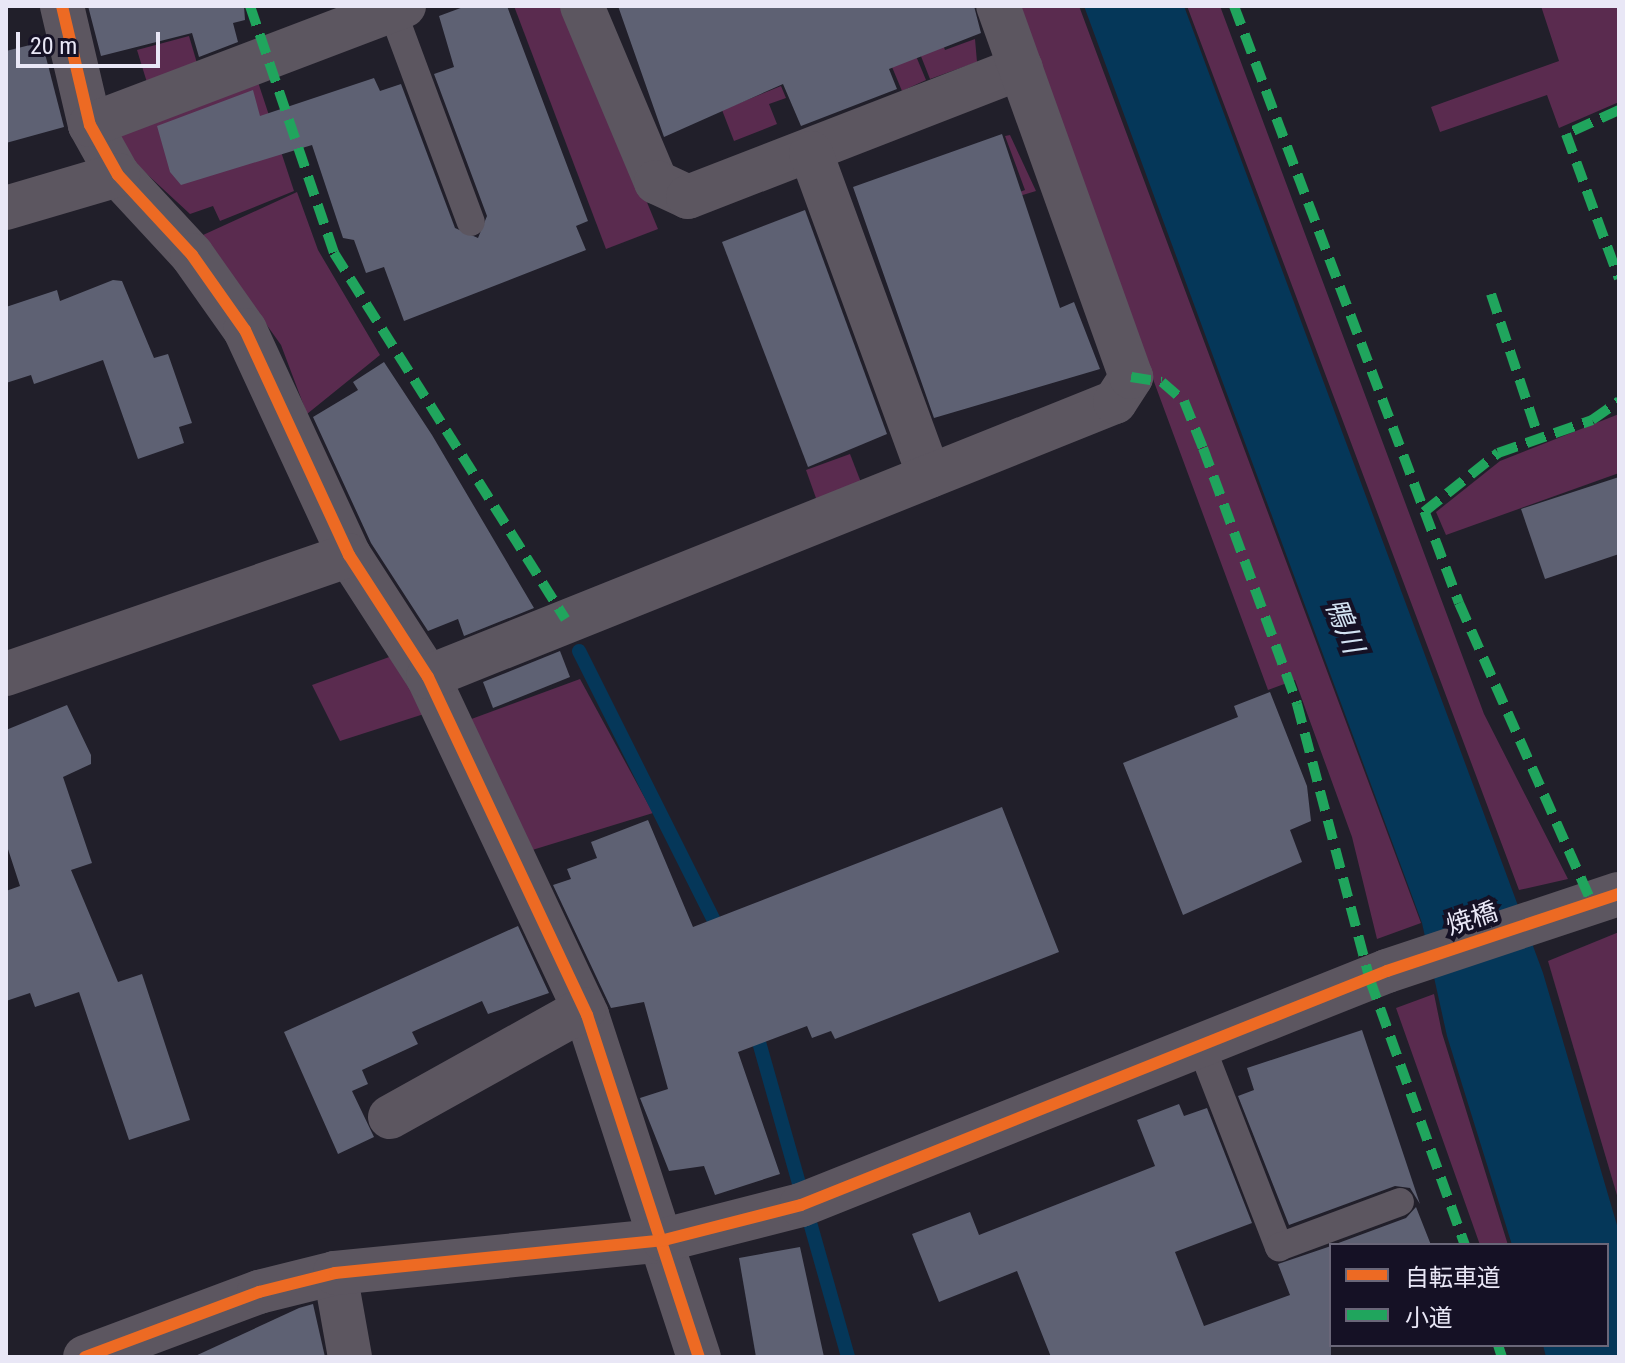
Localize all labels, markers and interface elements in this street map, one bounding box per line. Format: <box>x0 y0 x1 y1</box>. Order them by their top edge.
scale bar <box>20 16 164 66</box>
text: 20 m <box>30 32 77 60</box>
water label: 鴨川 <box>1318 594 1370 658</box>
street label: 焼橋 <box>1442 896 1502 942</box>
legend <box>1329 1243 1609 1347</box>
text: 自転車道 <box>1405 1264 1501 1292</box>
text: 小道 <box>1405 1304 1453 1332</box>

